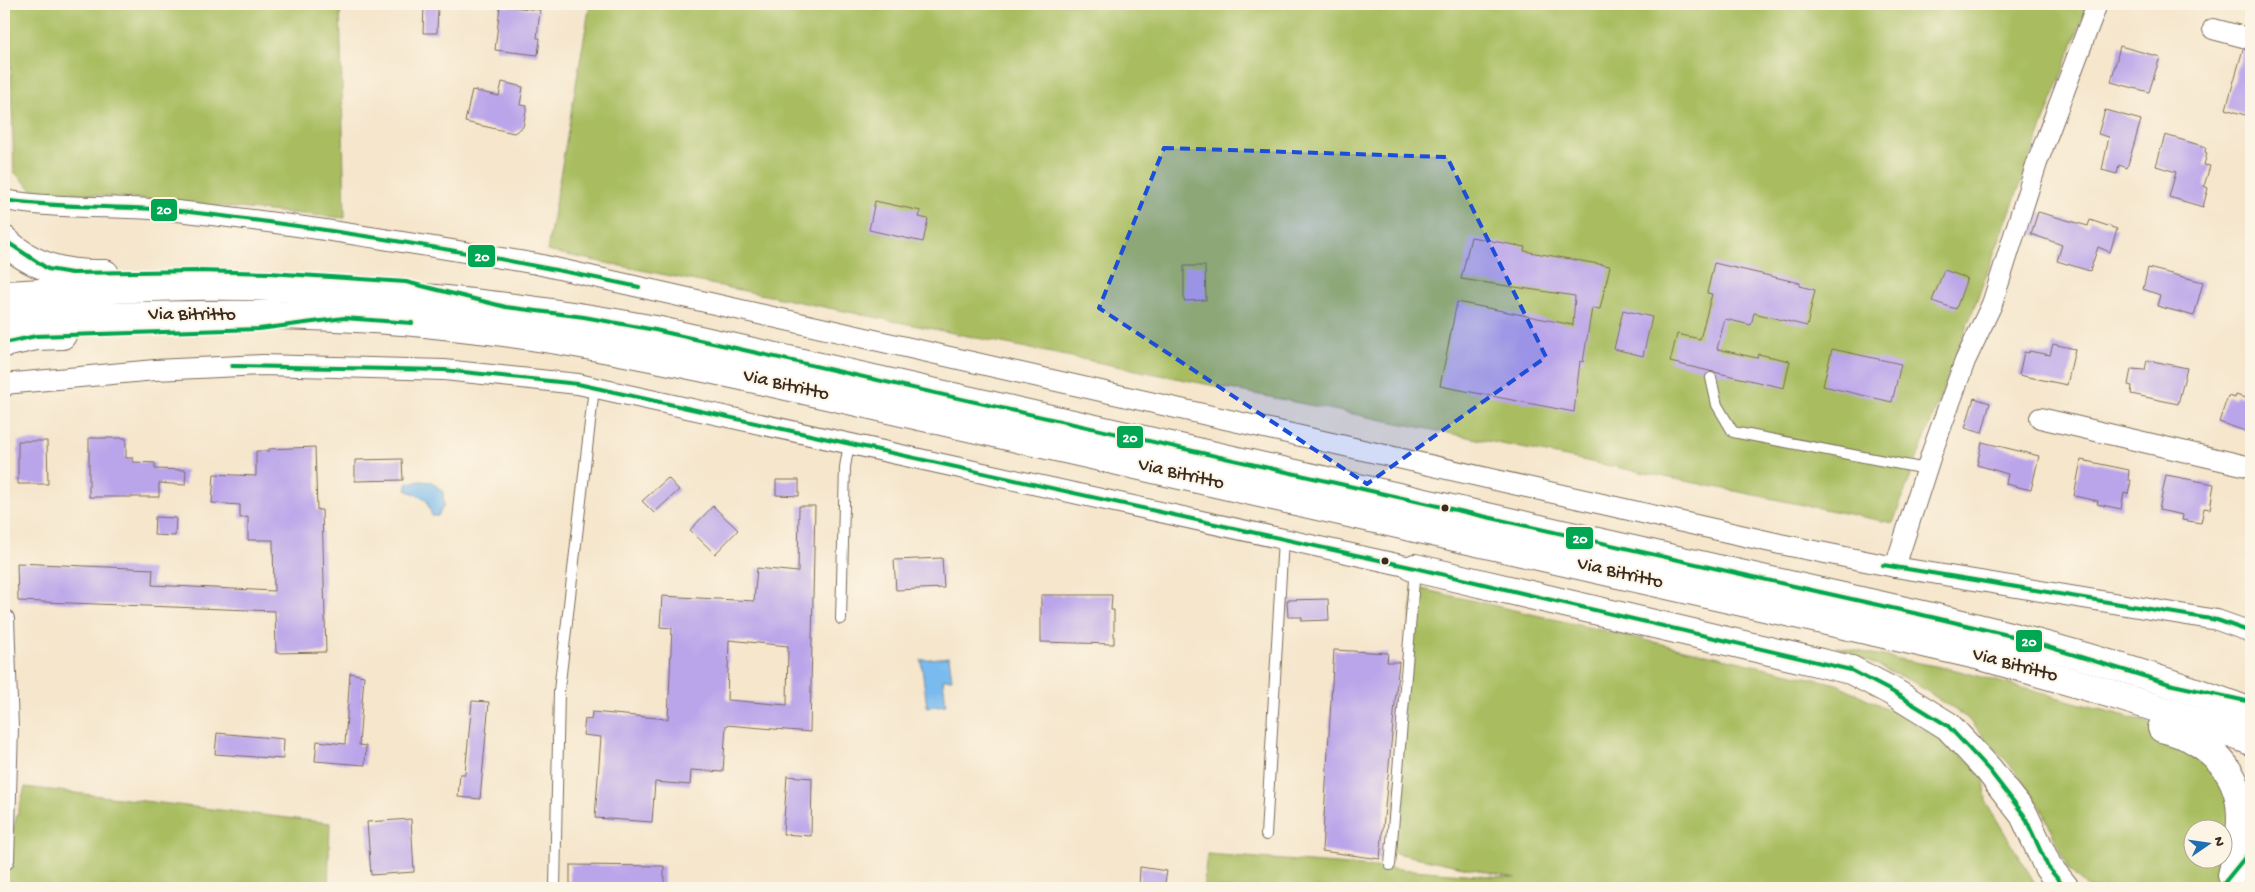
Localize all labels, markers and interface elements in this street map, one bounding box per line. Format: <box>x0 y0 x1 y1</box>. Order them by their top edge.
line badge: 20 <box>150 198 178 222</box>
text: 20 <box>157 203 171 220</box>
line badge: 20 <box>467 244 496 268</box>
text: 20 <box>475 250 489 267</box>
street label: Via Bitritto <box>147 304 236 327</box>
street label: Via Bitritto <box>740 365 831 407</box>
line badge: 20 <box>1116 425 1144 449</box>
text: 20 <box>1123 431 1137 448</box>
street label: Via Bitritto <box>1135 454 1226 496</box>
unlabelled marker <box>1440 503 1450 513</box>
line badge: 20 <box>1565 526 1594 550</box>
text: 20 <box>1573 532 1587 549</box>
street label: Via Bitritto <box>1574 553 1665 595</box>
unlabelled marker <box>1380 556 1390 566</box>
line badge: 20 <box>2015 629 2043 653</box>
text: 20 <box>2022 635 2036 652</box>
street label: Via Bitritto <box>1969 643 2060 688</box>
north arrow <box>2182 820 2232 870</box>
text: N <box>2209 835 2228 848</box>

